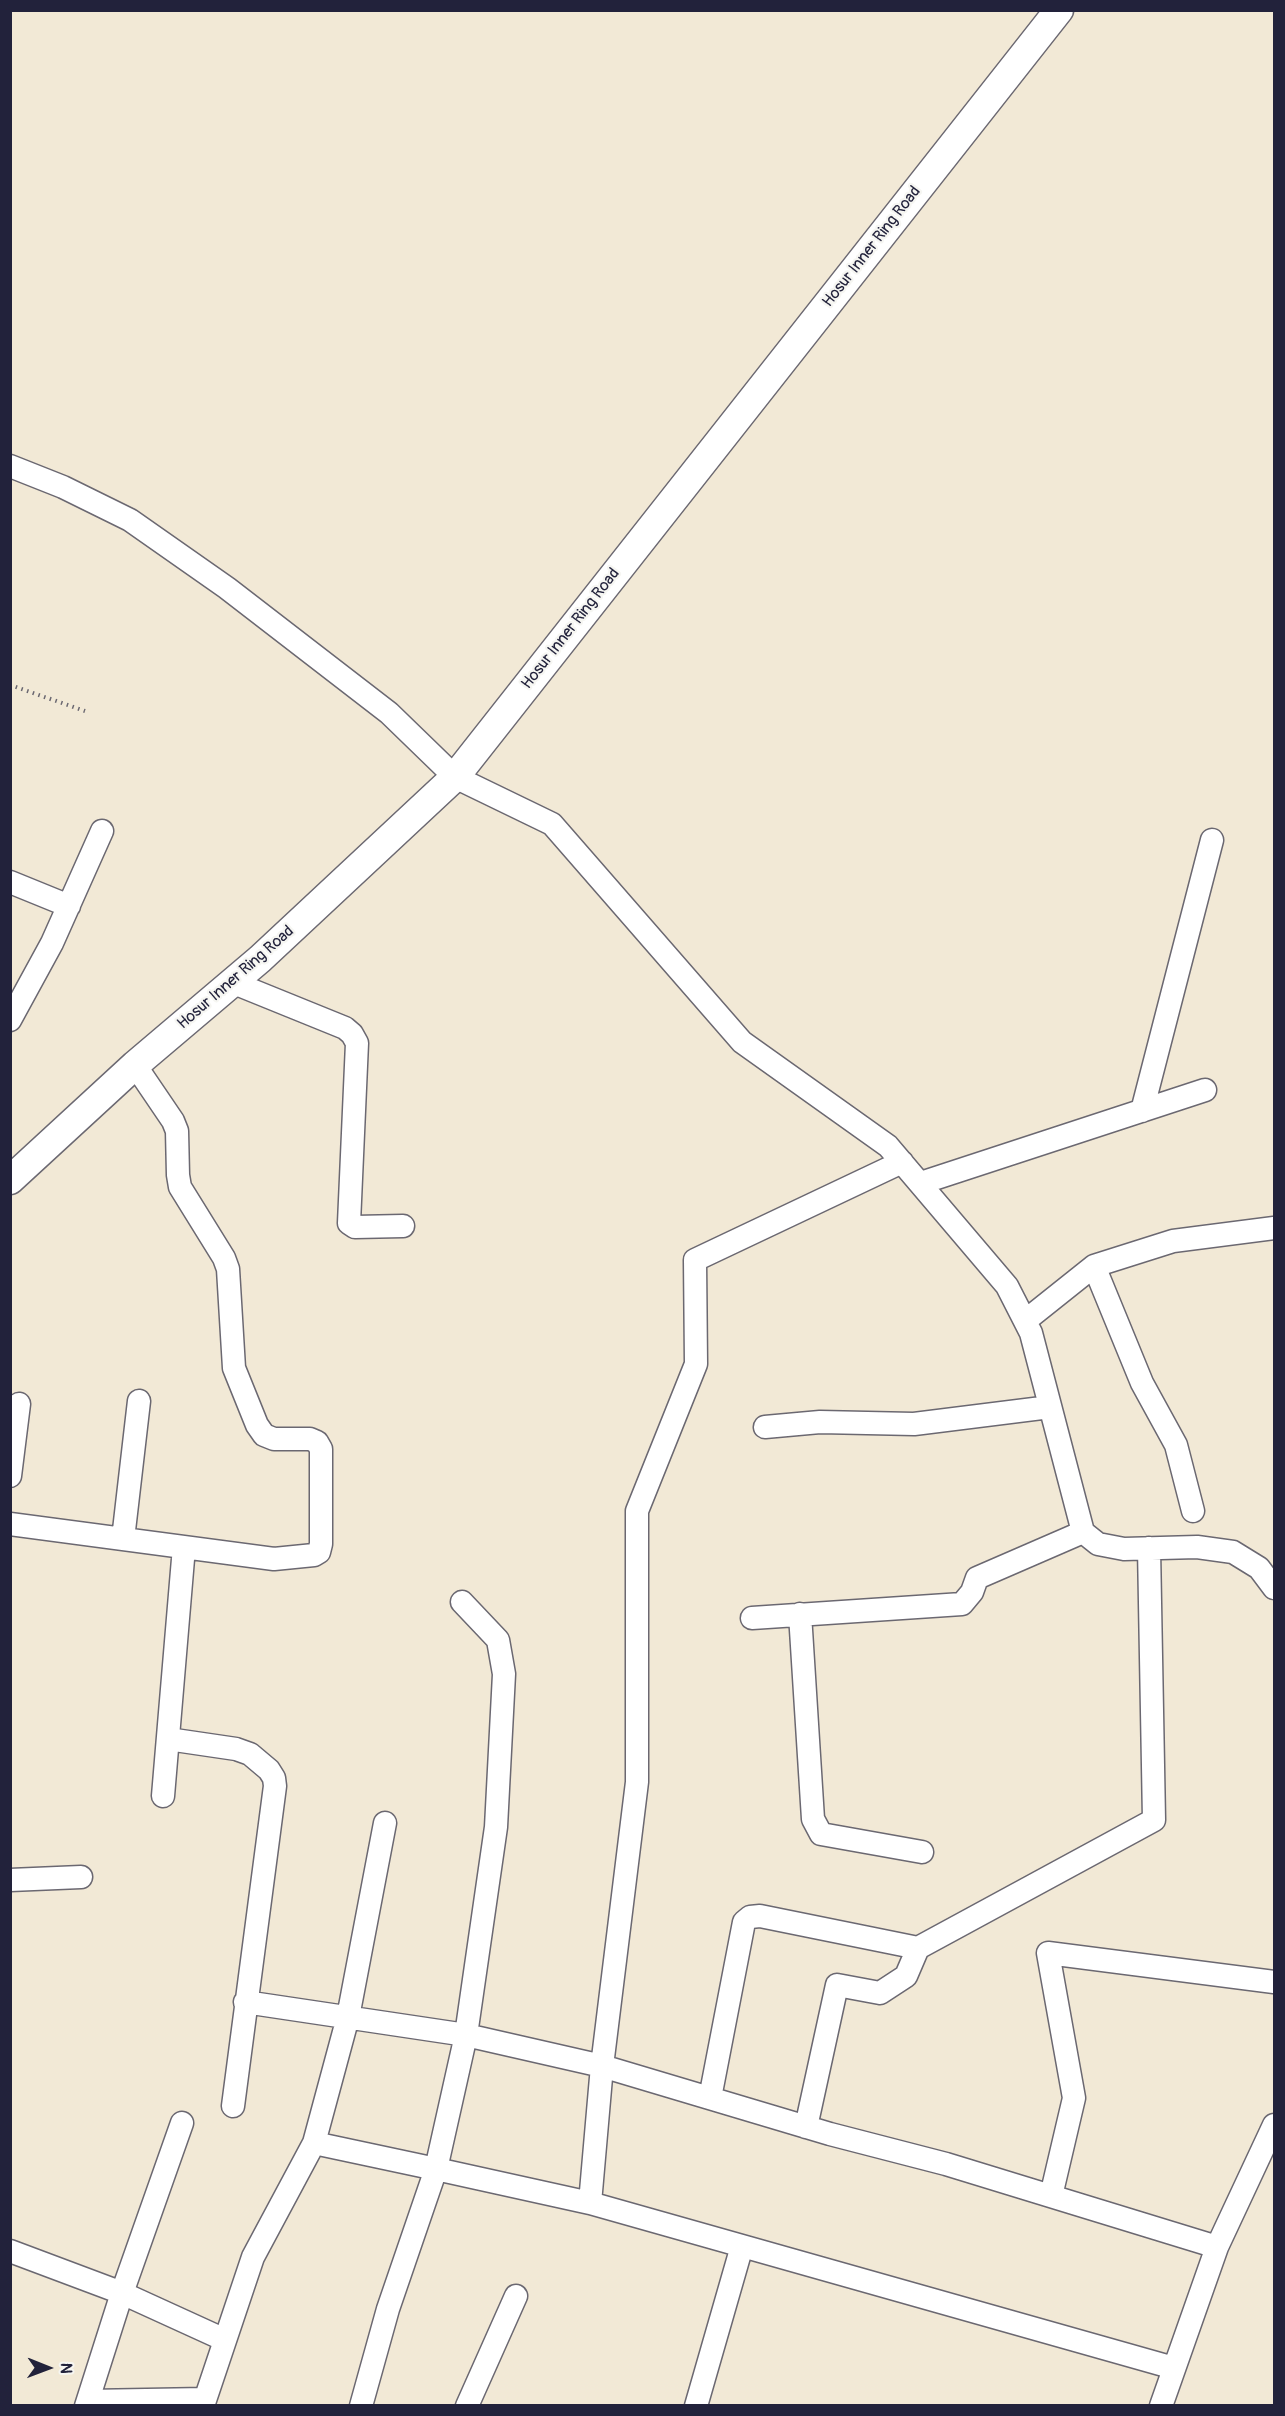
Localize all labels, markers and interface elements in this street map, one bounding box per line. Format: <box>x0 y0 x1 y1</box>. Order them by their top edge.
street label: Hosur Inner Ring Road <box>819 183 925 311</box>
street label: Hosur Inner Ring Road <box>518 565 624 693</box>
street label: Hosur Inner Ring Road <box>174 922 298 1034</box>
north arrow <box>18 2338 78 2398</box>
text: N <box>56 2363 76 2374</box>

